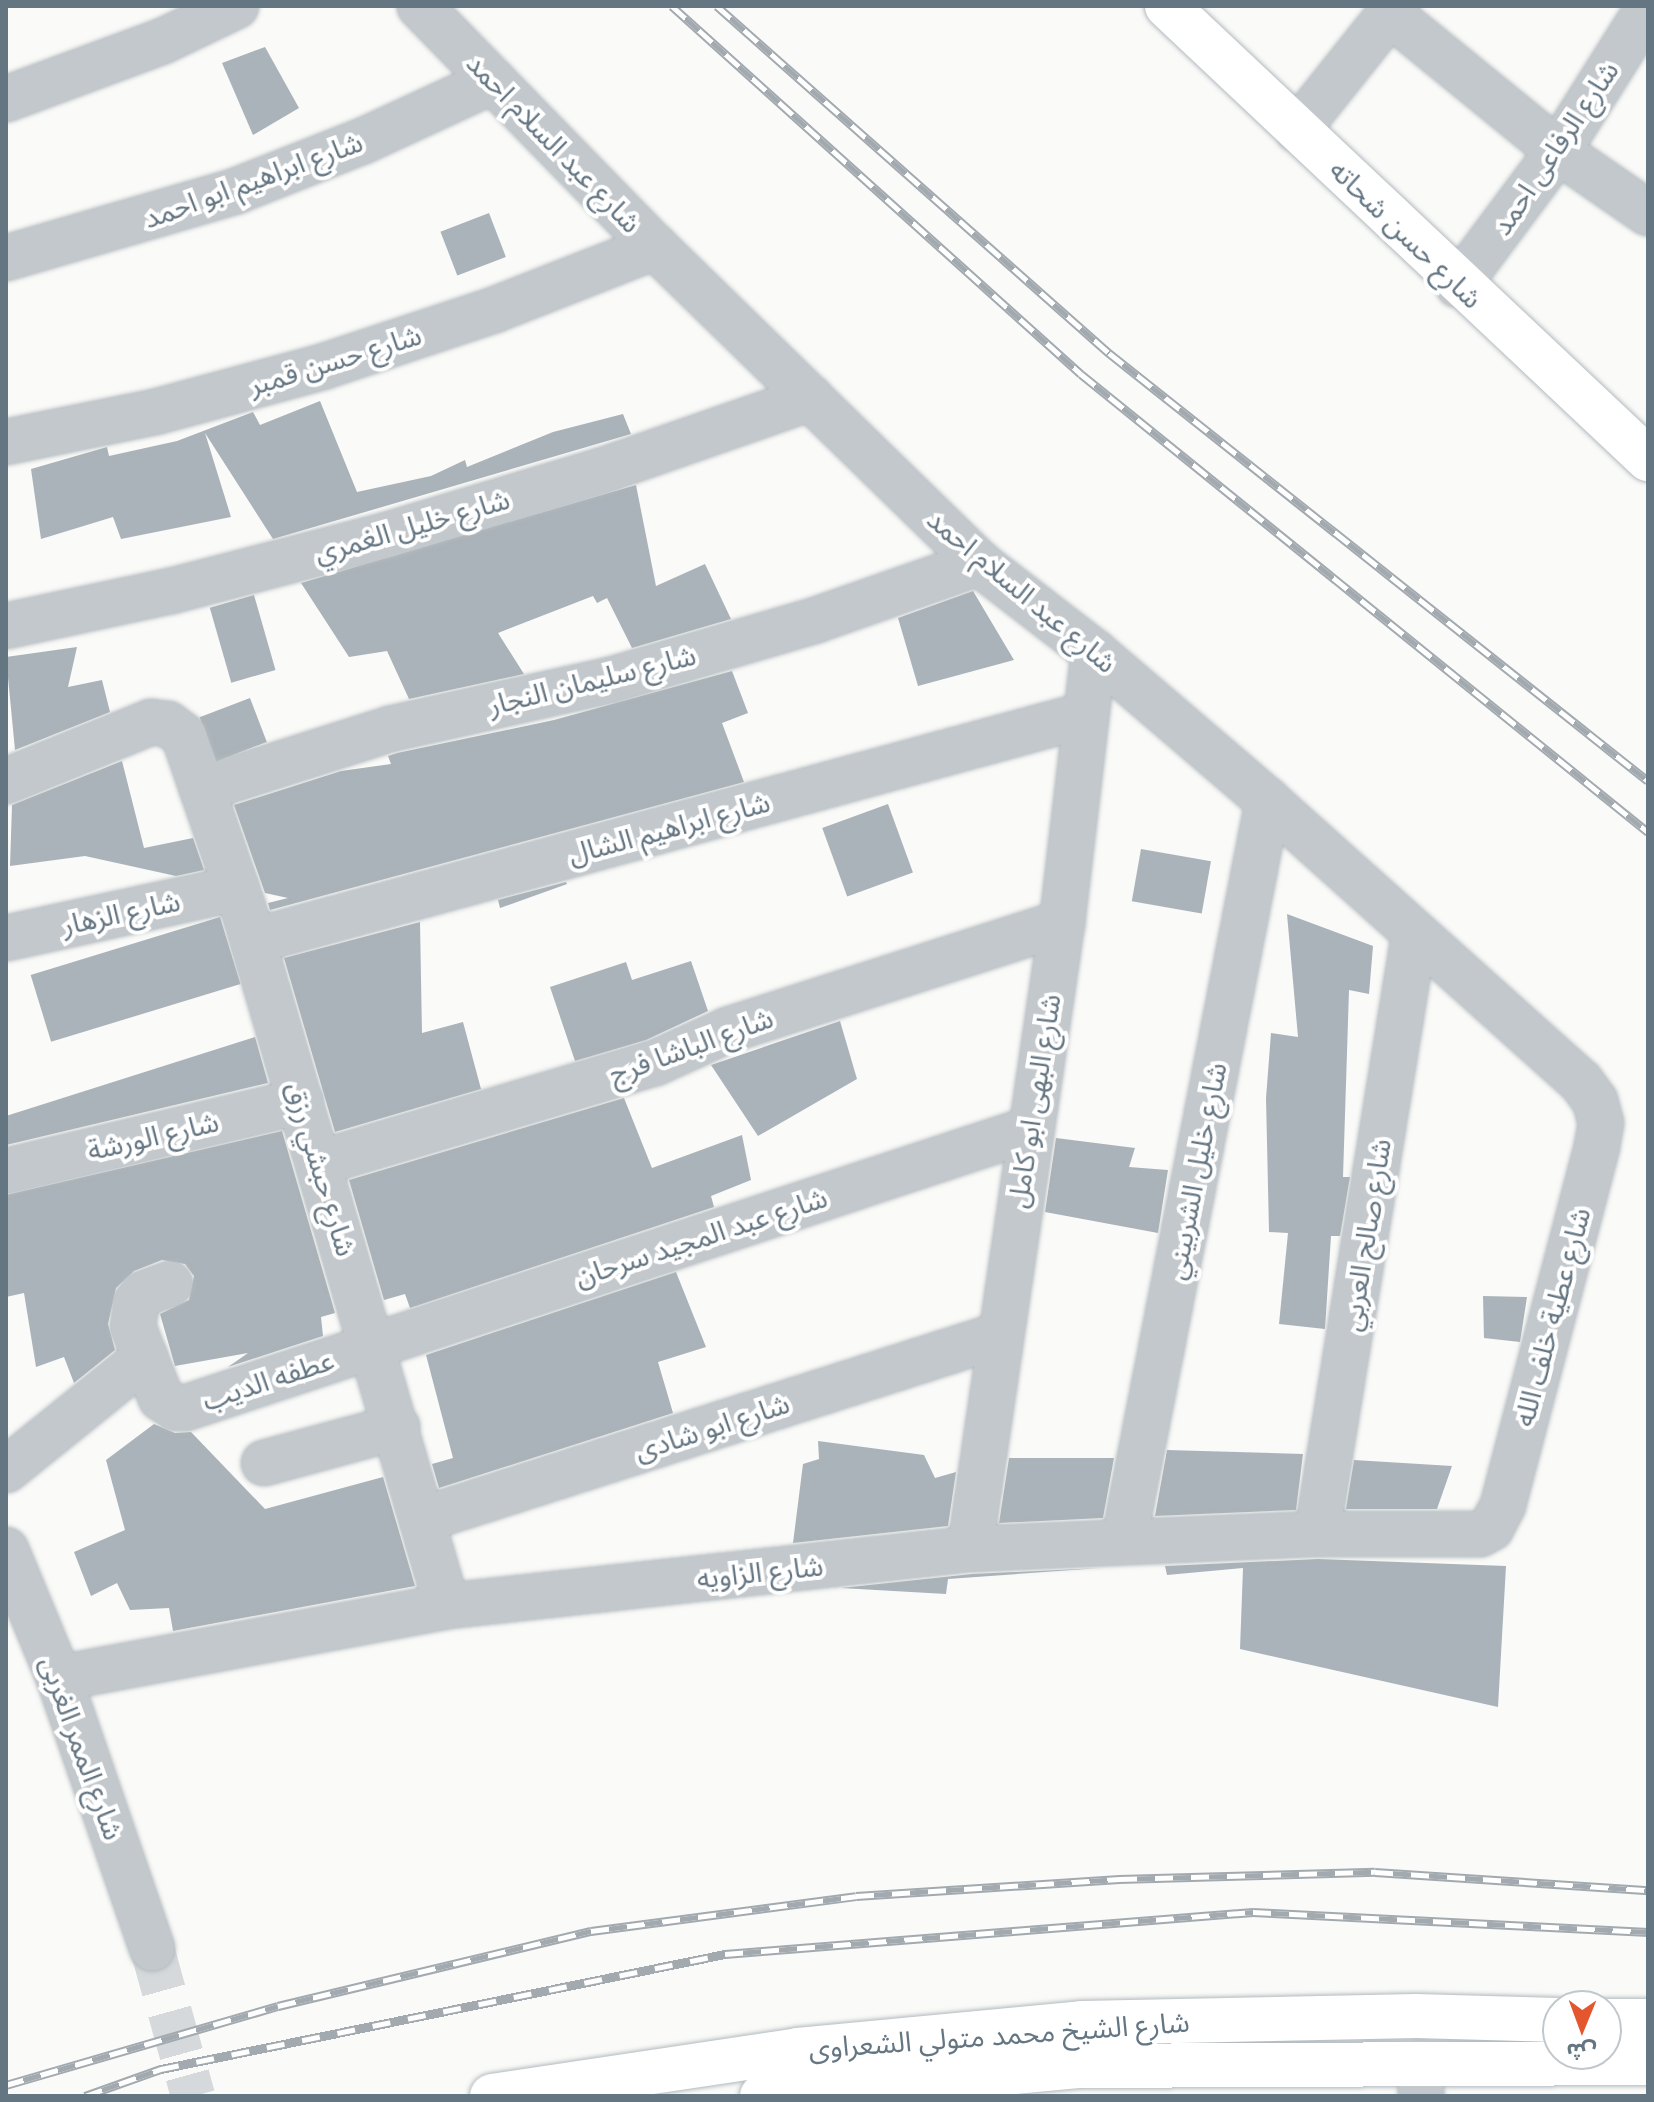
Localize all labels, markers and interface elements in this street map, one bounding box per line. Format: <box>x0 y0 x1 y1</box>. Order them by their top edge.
street label: شارع عبد السلام احمد <box>460 46 648 240</box>
street label: شارع الرفاعى احمد <box>1484 55 1626 241</box>
street label: شارع ابراهيم ابو احمد <box>139 125 367 235</box>
street label: شارع حسن شحاته <box>1323 153 1489 315</box>
street label: شارع حسن قمبر <box>245 318 425 402</box>
street label: شارع خليل الغمري <box>311 482 513 570</box>
street label: شارع عبد السلام احمد <box>921 502 1123 680</box>
street label: شارع سليمان النجار <box>485 638 699 722</box>
street label: شارع ابراهيم الشال <box>564 785 774 871</box>
street label: شارع الزهار <box>59 884 183 942</box>
street label: شارع البهى ابو كامل <box>1000 992 1068 1210</box>
street label: شارع الباشا فرج <box>605 1001 777 1091</box>
street label: شارع خليل الشربيني <box>1158 1060 1234 1282</box>
street label: شارع حبشي رزق <box>279 1078 363 1260</box>
street label: شارع الورشة <box>84 1105 222 1167</box>
street label: شارع صالح العربي <box>1334 1136 1398 1334</box>
street label: شارع عبد المجيد سرحان <box>571 1180 831 1294</box>
street label: شارع عطية خلف الله <box>1507 1204 1597 1430</box>
street label: عطفه الديب <box>198 1343 338 1417</box>
street label: شارع ابو شادى <box>630 1386 794 1468</box>
street label: شارع الزاويه <box>695 1549 825 1595</box>
street label: شارع الممر الغربى <box>33 1652 131 1844</box>
north arrow <box>1542 1990 1622 2070</box>
street label: شارع الشيخ محمد متولي الشعراوى <box>807 2005 1191 2065</box>
text: ش <box>1566 2039 1597 2066</box>

